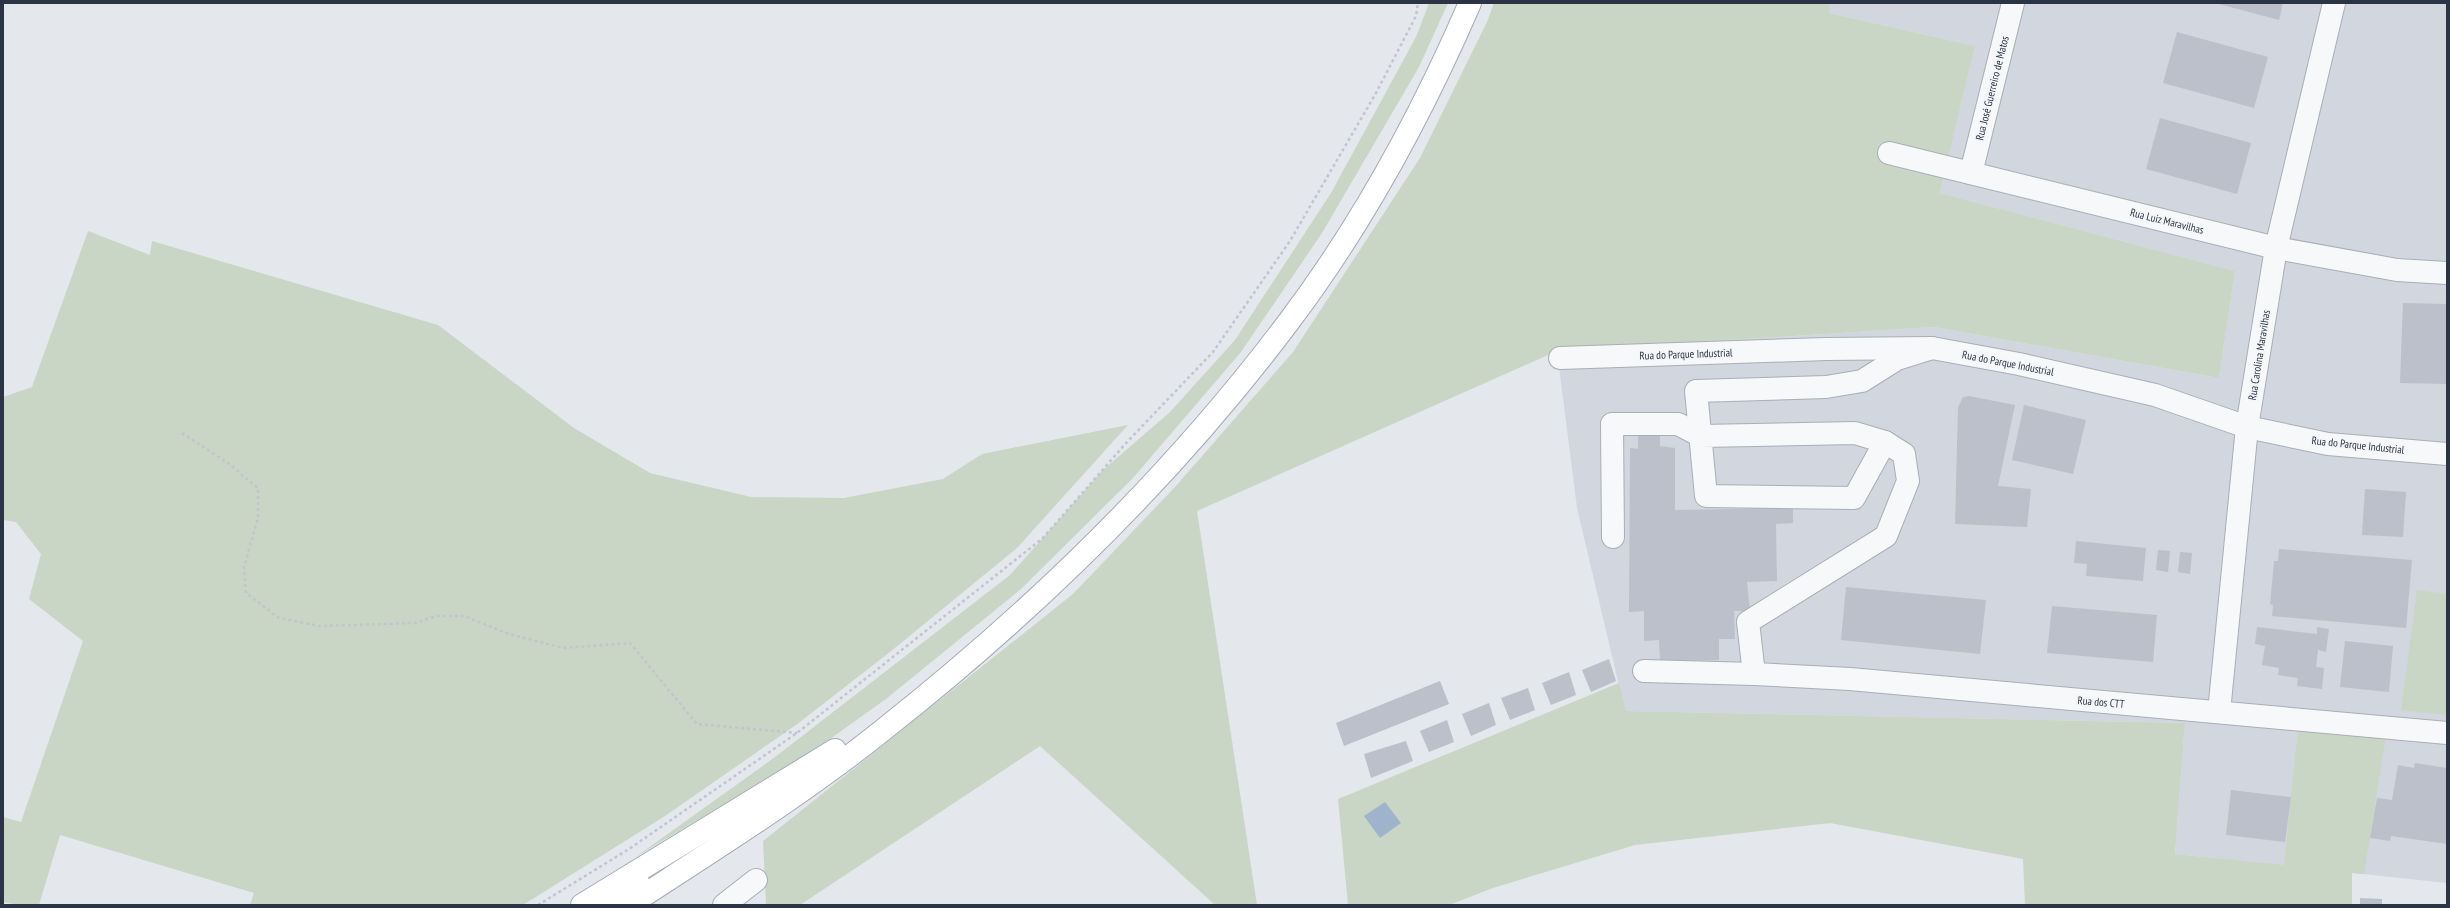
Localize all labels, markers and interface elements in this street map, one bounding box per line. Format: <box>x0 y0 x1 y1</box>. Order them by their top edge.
street label: Rua José Guerreiro de Matos <box>1972 34 2012 142</box>
street label: Rua Luiz Maravilhas <box>2129 205 2206 237</box>
street label: Rua Carolina Maravilhas <box>2245 309 2273 401</box>
street label: Rua do Parque Industrial <box>1639 345 1733 363</box>
street label: Rua do Parque Industrial <box>1961 347 2055 379</box>
street label: Rua do Parque Industrial <box>2311 433 2405 457</box>
street label: Rua dos CTT <box>2077 693 2125 711</box>

